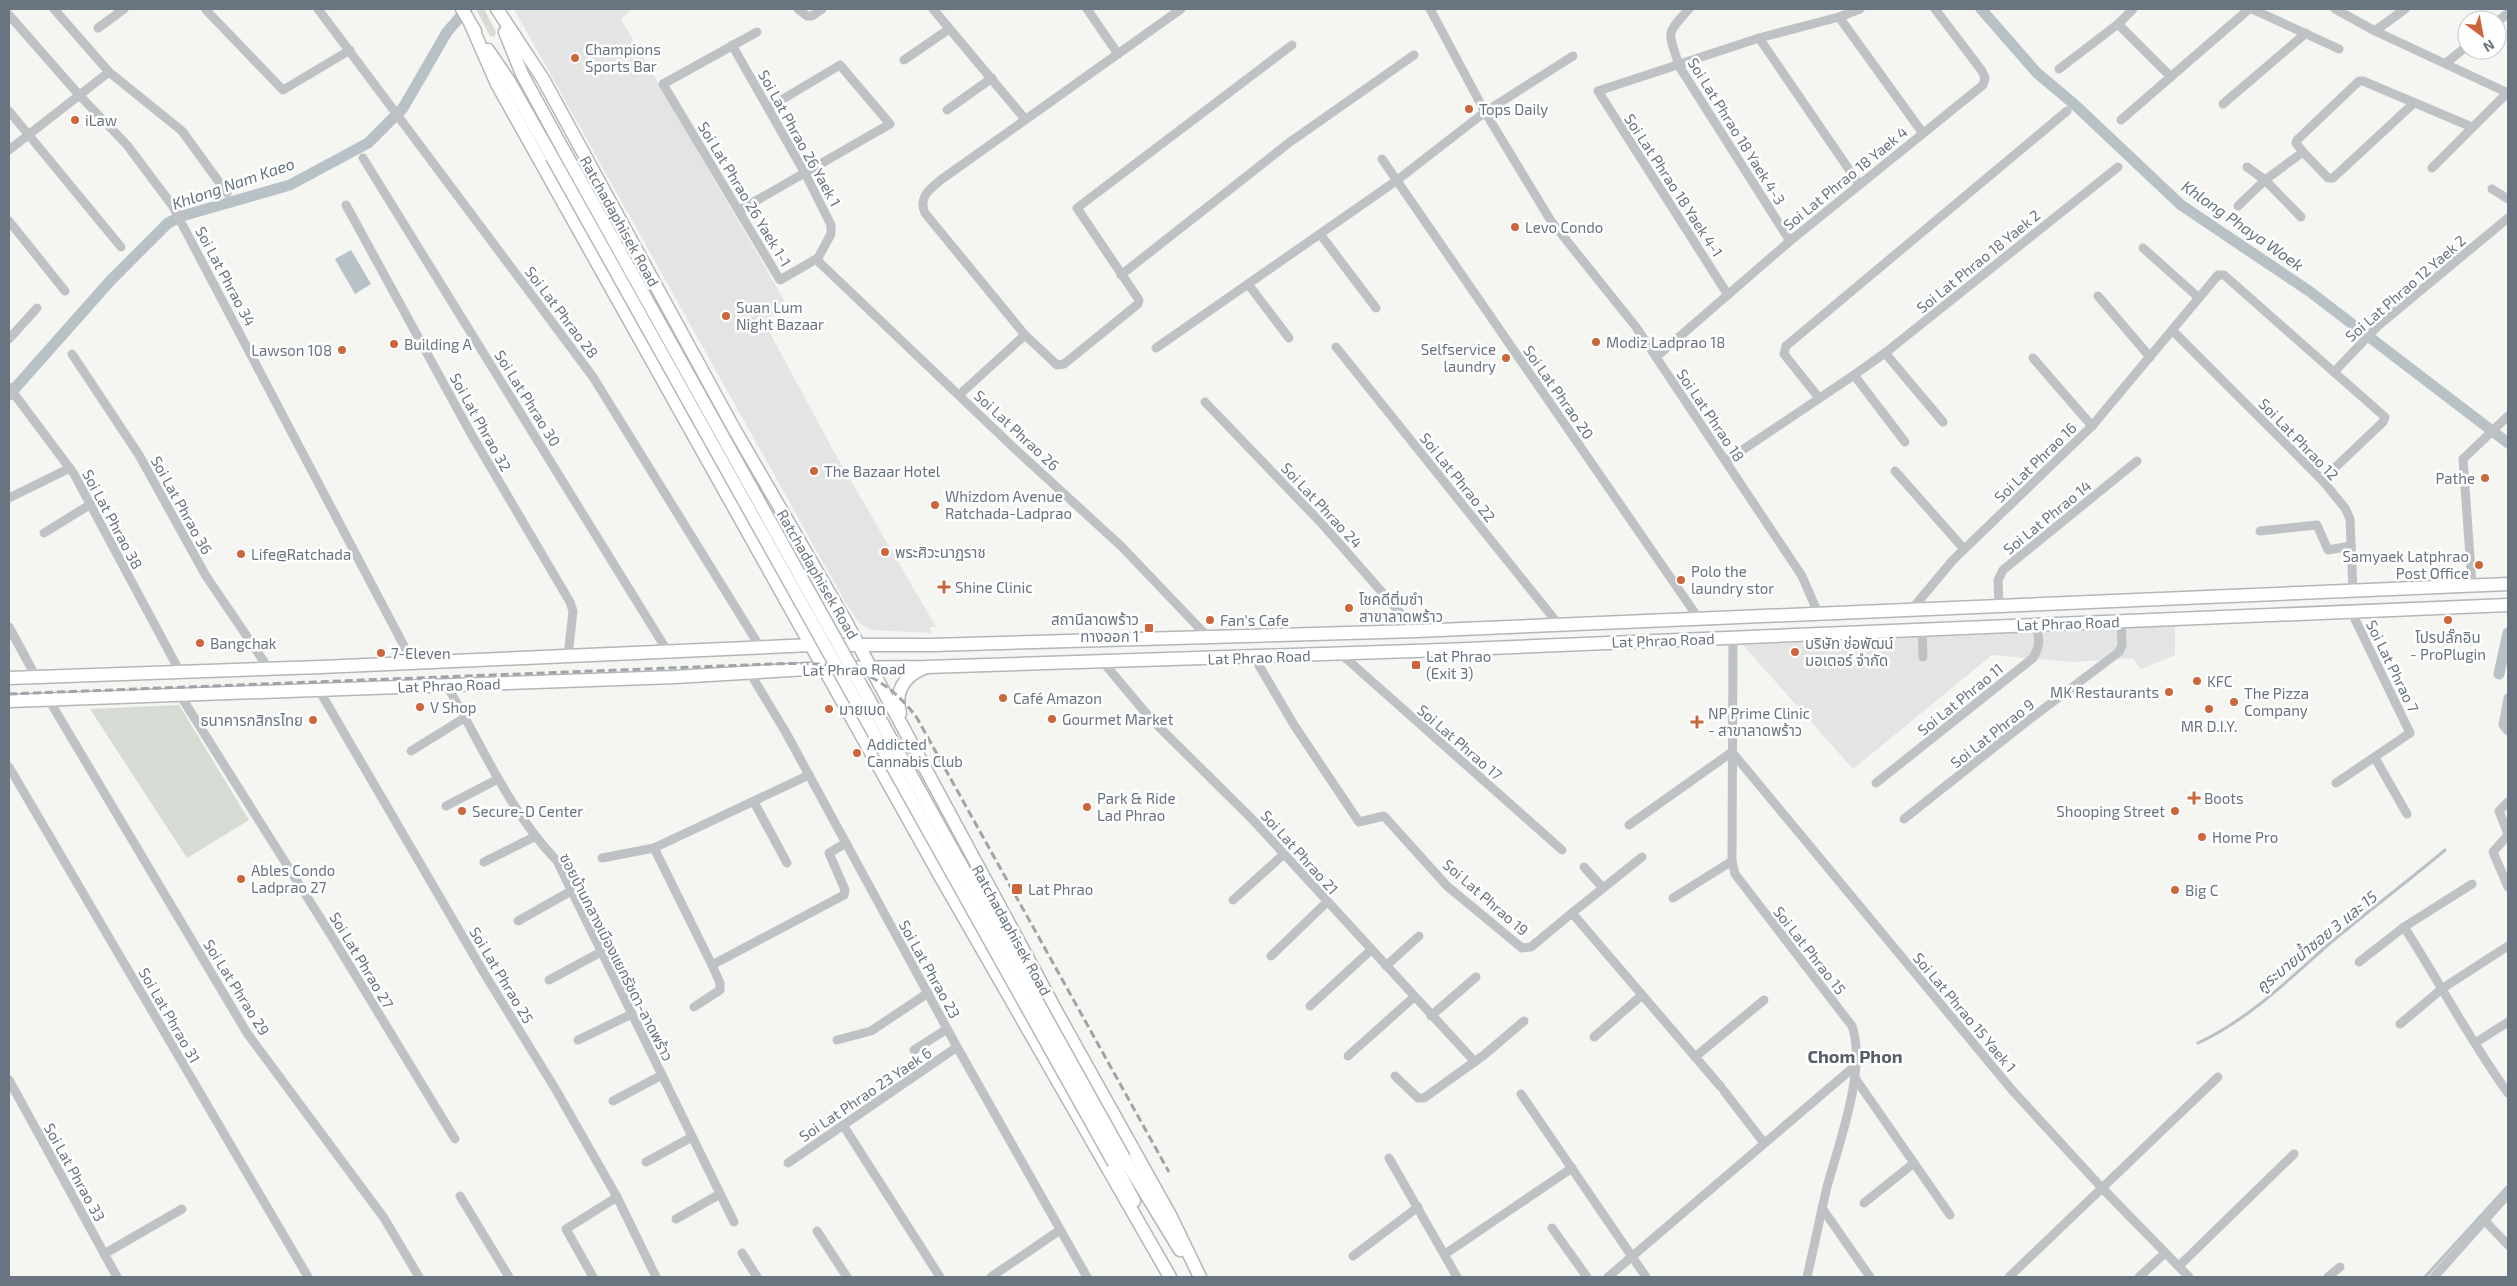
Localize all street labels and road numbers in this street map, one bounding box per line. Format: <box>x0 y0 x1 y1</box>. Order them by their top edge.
street label: Soi Lat Phrao 18 Yaek 4-3 <box>1684 54 1790 208</box>
street label: Soi Lat Phrao 26 Yaek 1 <box>755 67 845 209</box>
street label: Soi Lat Phrao 18 Yaek 4-1 <box>1621 110 1727 260</box>
street label: Soi Lat Phrao 26 Yaek 1-1 <box>695 118 795 270</box>
street label: Soi Lat Phrao 18 Yaek 4 <box>1779 122 1911 234</box>
street label: Ratchadaphisek Road <box>577 153 663 289</box>
street label: Soi Lat Phrao 18 Yaek 2 <box>1913 206 2043 316</box>
street label: Soi Lat Phrao 34 <box>192 223 260 329</box>
street label: Soi Lat Phrao 12 Yaek 2 <box>2341 231 2469 345</box>
street label: Soi Lat Phrao 28 <box>522 263 602 361</box>
street label: Soi Lat Phrao 20 <box>1520 342 1598 442</box>
street label: Soi Lat Phrao 30 <box>491 347 565 449</box>
street label: Soi Lat Phrao 18 <box>1673 365 1749 465</box>
street label: Soi Lat Phrao 32 <box>447 370 515 474</box>
street label: Soi Lat Phrao 26 <box>971 386 1063 474</box>
street label: Soi Lat Phrao 12 <box>2255 394 2343 484</box>
street label: Soi Lat Phrao 16 <box>1990 418 2080 506</box>
street label: Soi Lat Phrao 22 <box>1417 429 1499 525</box>
street label: Soi Lat Phrao 36 <box>148 453 216 557</box>
street label: Soi Lat Phrao 24 <box>1278 459 1366 551</box>
street label: Soi Lat Phrao 38 <box>79 466 147 572</box>
street label: Soi Lat Phrao 14 <box>1999 476 2095 558</box>
street label: Ratchadaphisek Road <box>774 506 862 642</box>
street label: Lat Phrao Road <box>2016 612 2120 634</box>
street label: Soi Lat Phrao 7 <box>2363 617 2423 715</box>
street label: Lat Phrao Road <box>1611 629 1715 651</box>
street label: Lat Phrao Road <box>1207 646 1311 668</box>
street label: Lat Phrao Road <box>802 659 906 679</box>
street label: Soi Lat Phrao 11 <box>1914 659 2006 739</box>
street label: Lat Phrao Road <box>397 674 501 696</box>
street label: Soi Lat Phrao 9 <box>1947 695 2037 771</box>
street label: Soi Lat Phrao 17 <box>1414 700 1506 784</box>
street label: Soi Lat Phrao 21 <box>1257 806 1343 898</box>
street label: ซอยบ้านกลางเมืองแยกรัชดา-ลาดพร้าว <box>557 850 677 1064</box>
street label: Soi Lat Phrao 19 <box>1440 855 1532 939</box>
street label: Ratchadaphisek Road <box>969 862 1055 998</box>
street label: Soi Lat Phrao 15 <box>1770 902 1850 998</box>
street label: Soi Lat Phrao 27 <box>326 909 398 1012</box>
street label: Soi Lat Phrao 23 <box>896 917 964 1021</box>
street label: Soi Lat Phrao 25 <box>466 924 538 1026</box>
street label: Soi Lat Phrao 29 <box>200 936 274 1038</box>
street label: Soi Lat Phrao 15 Yaek 1 <box>1910 949 2020 1075</box>
street label: Soi Lat Phrao 31 <box>135 964 205 1066</box>
street label: Soi Lat Phrao 23 Yaek 6 <box>795 1043 935 1145</box>
street label: Soi Lat Phrao 33 <box>41 1120 109 1224</box>

